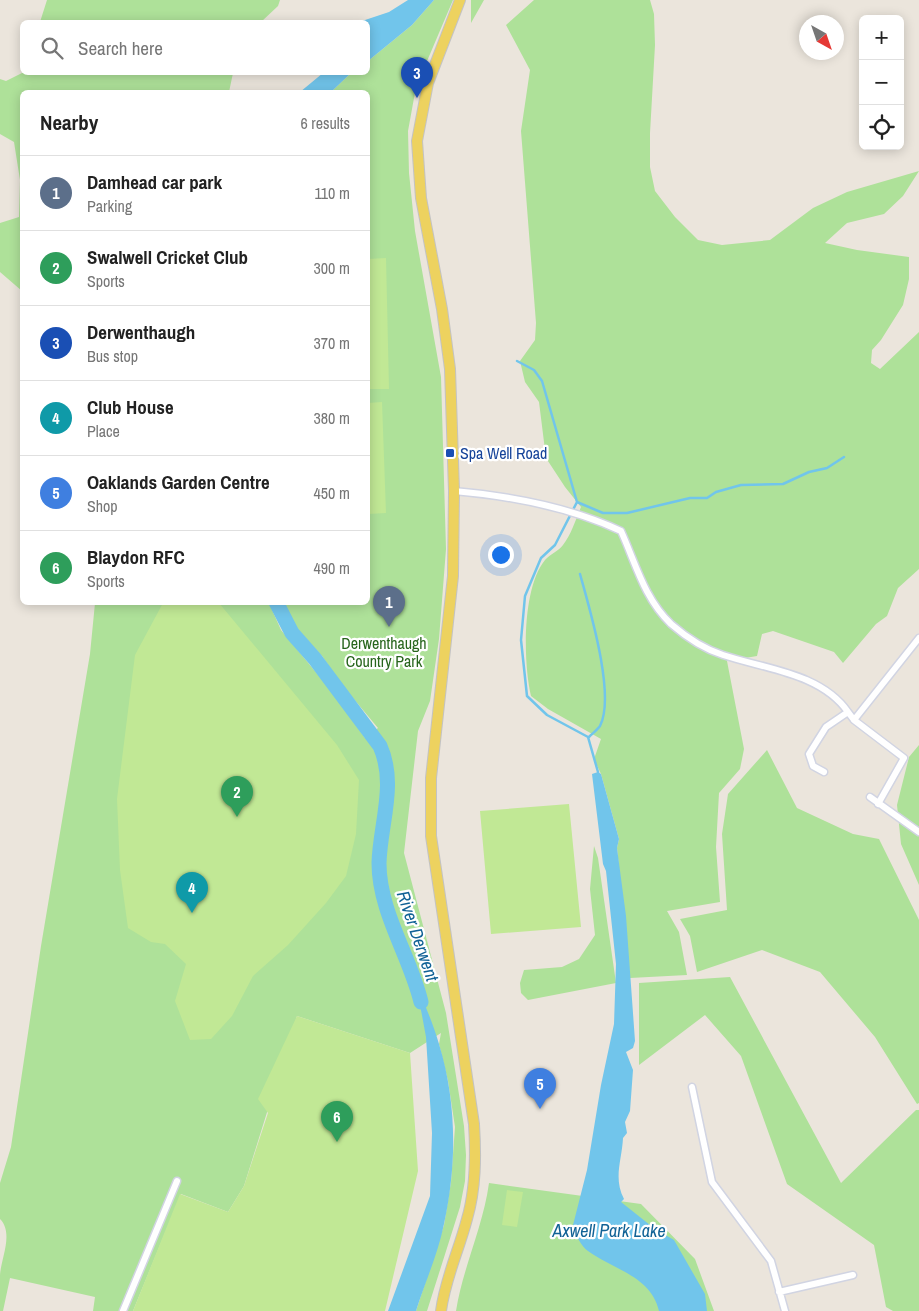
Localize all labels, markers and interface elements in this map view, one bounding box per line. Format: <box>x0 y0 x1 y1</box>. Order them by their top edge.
north arrow <box>799 15 844 60</box>
map controls <box>859 15 904 150</box>
button: + <box>859 15 904 60</box>
search box <box>20 20 370 75</box>
icon: search <box>38 34 66 62</box>
text: Search here <box>78 35 163 61</box>
pin: 3 <box>401 57 433 98</box>
button: − <box>859 60 904 105</box>
button: locate <box>859 105 904 150</box>
text: Nearby <box>40 108 98 137</box>
text: 6 results <box>300 112 350 134</box>
text: Damhead car park <box>87 169 222 195</box>
text: 1 <box>52 182 60 204</box>
text: 110 m <box>314 182 350 204</box>
text: Parking <box>87 195 132 217</box>
text: Swalwell Cricket Club <box>87 244 248 270</box>
text: 2 <box>52 257 60 279</box>
text: 300 m <box>314 257 350 279</box>
text: Sports <box>87 270 125 292</box>
text: Derwenthaugh <box>87 319 195 345</box>
text: 3 <box>52 332 60 354</box>
text: 370 m <box>314 332 350 354</box>
text: Bus stop <box>87 345 138 367</box>
text: Club House <box>87 394 174 420</box>
text: 4 <box>52 407 60 429</box>
text: 380 m <box>314 407 350 429</box>
text: Place <box>87 420 120 442</box>
place label: Spa Well Road <box>460 442 547 464</box>
marker: Spa Well Road <box>444 447 456 459</box>
text: Oaklands Garden Centre <box>87 469 270 495</box>
text: 5 <box>52 482 60 504</box>
text: 450 m <box>314 482 350 504</box>
text: Shop <box>87 495 118 517</box>
your location <box>488 542 514 568</box>
text: Blaydon RFC <box>87 544 185 570</box>
text: 6 <box>52 557 60 579</box>
text: 490 m <box>314 557 350 579</box>
text: Sports <box>87 570 125 592</box>
pin: 1 <box>373 586 405 627</box>
park label: Derwenthaugh Country Park <box>341 632 427 672</box>
pin: 2 <box>221 776 253 817</box>
pin: 4 <box>176 872 208 913</box>
water label: River Derwent <box>391 887 445 986</box>
pin: 5 <box>524 1068 556 1109</box>
pin: 6 <box>321 1101 353 1142</box>
water label: Axwell Park Lake <box>551 1218 666 1243</box>

